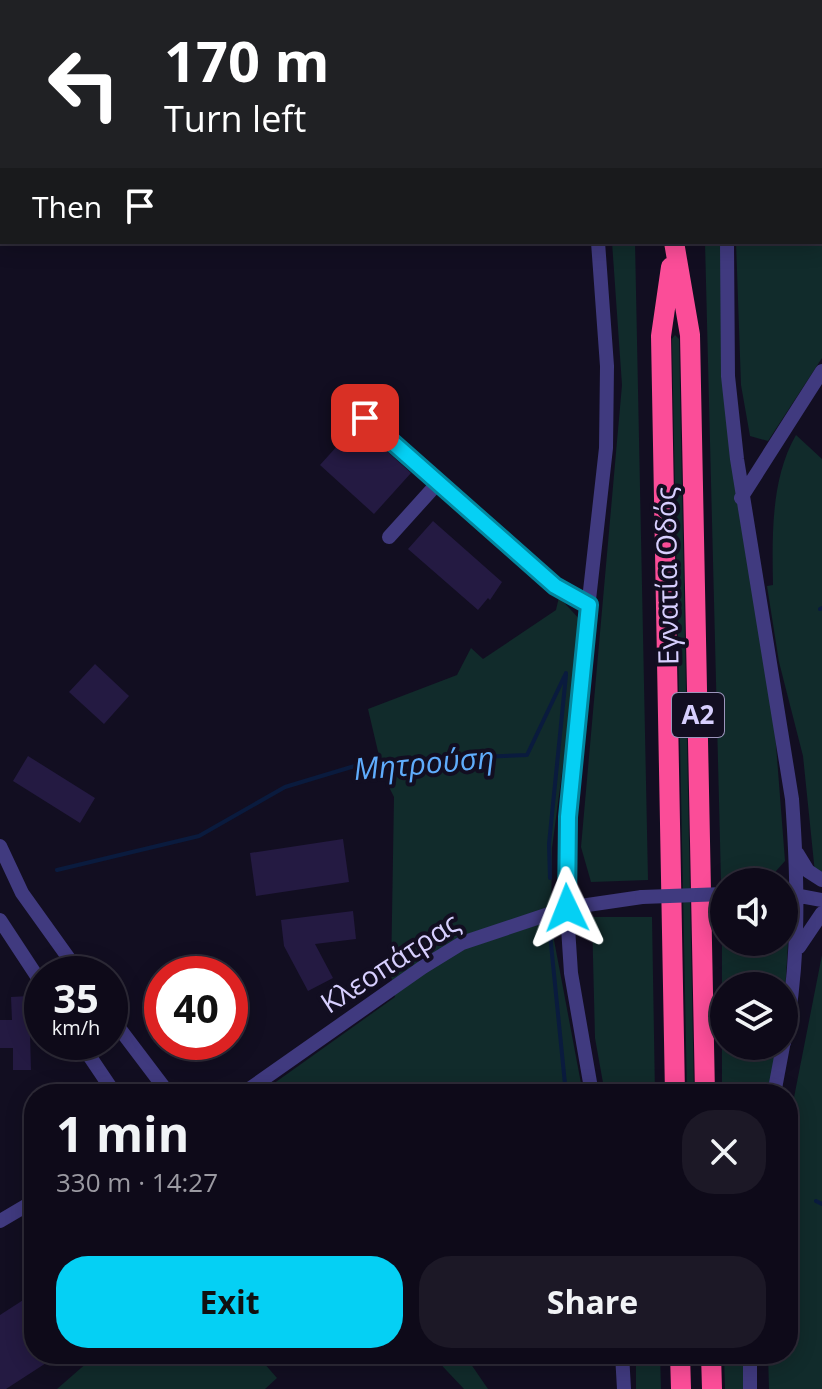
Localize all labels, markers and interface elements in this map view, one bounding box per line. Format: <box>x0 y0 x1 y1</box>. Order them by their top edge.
text: 170 m <box>164 22 330 98</box>
icon: left <box>32 32 136 136</box>
text: Turn left <box>164 94 306 143</box>
icon: arrive <box>118 184 162 228</box>
text: Then <box>32 186 102 227</box>
pin <box>331 384 399 452</box>
icon: arrive <box>343 396 387 440</box>
street label: Εγνατία Οδός <box>645 487 687 665</box>
road number: Α2 <box>672 693 724 737</box>
water label: Μητρούση <box>352 736 496 789</box>
position arrow <box>525 866 609 950</box>
map controls <box>710 868 798 1060</box>
button: sound <box>710 868 798 956</box>
street label: Κλεοπάτρας <box>313 903 466 1021</box>
speed limit sign: 40 <box>144 956 248 1060</box>
text: 35 <box>53 970 99 1025</box>
button: layers <box>710 972 798 1060</box>
text: km/h <box>52 1014 100 1041</box>
text: 1 min <box>56 1101 189 1166</box>
button: close <box>682 1110 766 1194</box>
text: 330 m · 14:27 <box>56 1164 218 1200</box>
button: Exit <box>56 1256 403 1348</box>
button: Share <box>419 1256 766 1348</box>

